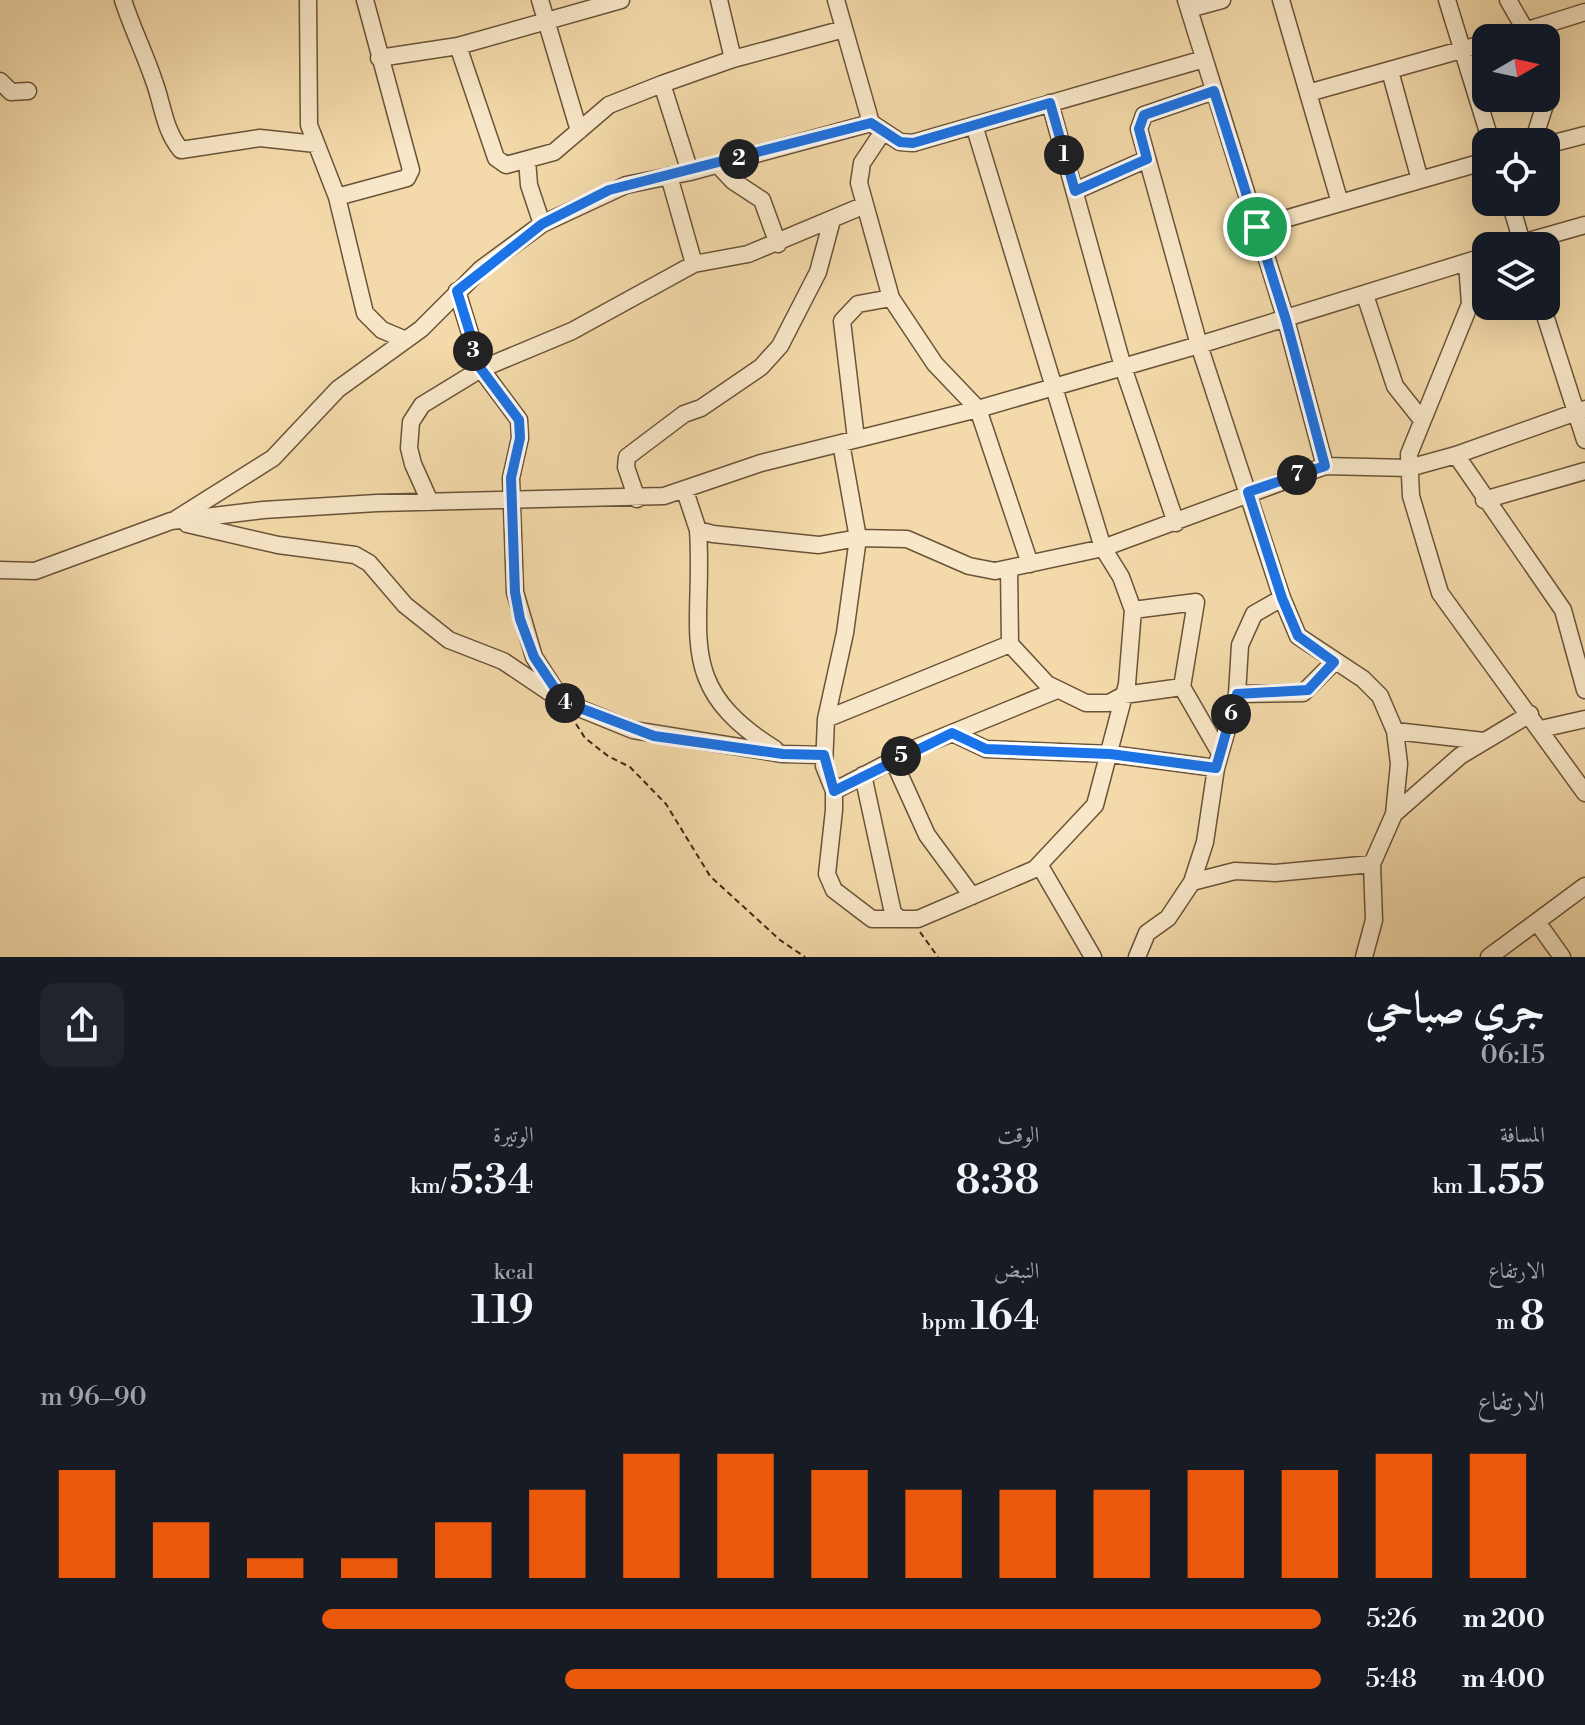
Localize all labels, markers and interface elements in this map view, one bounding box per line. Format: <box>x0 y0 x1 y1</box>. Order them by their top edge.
north arrow <box>1472 24 1560 112</box>
map controls <box>1472 24 1560 320</box>
button: locate <box>1472 128 1560 216</box>
pin: 1 <box>1044 135 1084 175</box>
pin: 2 <box>719 139 759 179</box>
text: 1 <box>1059 141 1069 168</box>
text: 2 <box>732 145 746 172</box>
pin <box>1223 193 1291 261</box>
icon: arrive <box>1235 205 1279 249</box>
button: layers <box>1472 232 1560 320</box>
pin: 3 <box>453 331 493 371</box>
text: 3 <box>466 337 480 364</box>
pin: 7 <box>1277 455 1317 495</box>
text: 7 <box>1291 461 1303 488</box>
pin: 4 <box>545 683 585 723</box>
text: 4 <box>558 689 572 716</box>
pin: 6 <box>1211 694 1251 734</box>
text: 6 <box>1224 700 1238 727</box>
pin: 5 <box>881 736 921 776</box>
text: 5 <box>894 742 908 769</box>
text: جري صباحي <box>1365 981 1545 1036</box>
button: share <box>40 983 124 1067</box>
text: 06:15 <box>1481 1039 1545 1071</box>
text: الوتيرة <box>493 1122 534 1149</box>
text: الوقت <box>997 1122 1039 1149</box>
text: المسافة <box>1500 1122 1545 1149</box>
text: 5:34 <box>450 1156 534 1206</box>
text: 8:38 <box>955 1156 1039 1206</box>
text: 1.55 <box>1468 1156 1545 1206</box>
text: /km <box>410 1173 450 1200</box>
text: km <box>1433 1173 1468 1200</box>
text: النبض <box>994 1258 1039 1285</box>
text: الارتفاع <box>1488 1258 1545 1285</box>
text: kcal <box>494 1259 534 1286</box>
text: 119 <box>471 1286 534 1336</box>
text: 164 <box>971 1292 1039 1342</box>
text: 8 <box>1520 1292 1545 1342</box>
text: bpm <box>922 1309 971 1336</box>
text: m <box>1496 1309 1520 1336</box>
text: 90–96 m <box>40 1381 147 1413</box>
text: الارتفاع <box>1478 1386 1545 1418</box>
text: 5:26 <box>1366 1603 1417 1635</box>
text: 200 m <box>1463 1603 1545 1635</box>
text: 5:48 <box>1365 1663 1417 1695</box>
text: 400 m <box>1462 1663 1545 1695</box>

